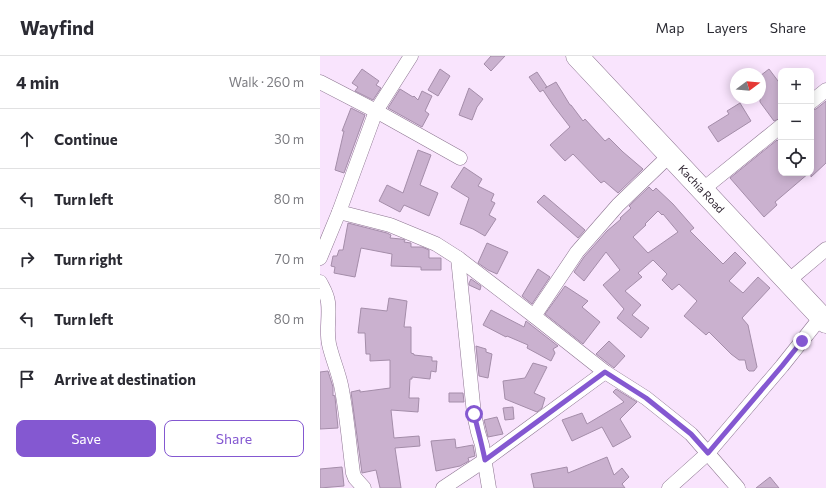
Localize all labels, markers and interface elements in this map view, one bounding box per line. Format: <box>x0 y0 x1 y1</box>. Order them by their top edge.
text: Wayfind <box>20 16 94 39</box>
text: Map <box>656 19 684 36</box>
text: Layers <box>706 19 748 36</box>
text: Share <box>770 19 806 36</box>
north arrow <box>730 68 766 104</box>
map controls <box>778 68 814 176</box>
button: + <box>778 68 814 104</box>
text: 4 min <box>16 72 59 93</box>
text: Walk · 260 m <box>229 74 304 90</box>
button: − <box>778 104 814 140</box>
icon: ahead <box>16 128 38 150</box>
text: Continue <box>54 130 118 148</box>
text: 30 m <box>274 131 304 147</box>
button: locate <box>778 140 814 176</box>
street label: Kachia Road <box>676 162 727 215</box>
icon: left <box>16 188 38 210</box>
text: Turn left <box>54 190 113 208</box>
text: 80 m <box>274 191 304 207</box>
icon: right <box>16 248 38 270</box>
text: Turn right <box>54 250 123 268</box>
text: 70 m <box>275 251 304 267</box>
icon: left <box>16 308 38 330</box>
text: Turn left <box>54 310 113 328</box>
text: 80 m <box>274 311 304 327</box>
route end <box>793 332 811 350</box>
icon: arrive <box>16 368 38 390</box>
text: Arrive at destination <box>54 370 196 388</box>
route start <box>465 405 483 423</box>
button: Save <box>16 420 156 457</box>
button: Share <box>164 420 304 457</box>

